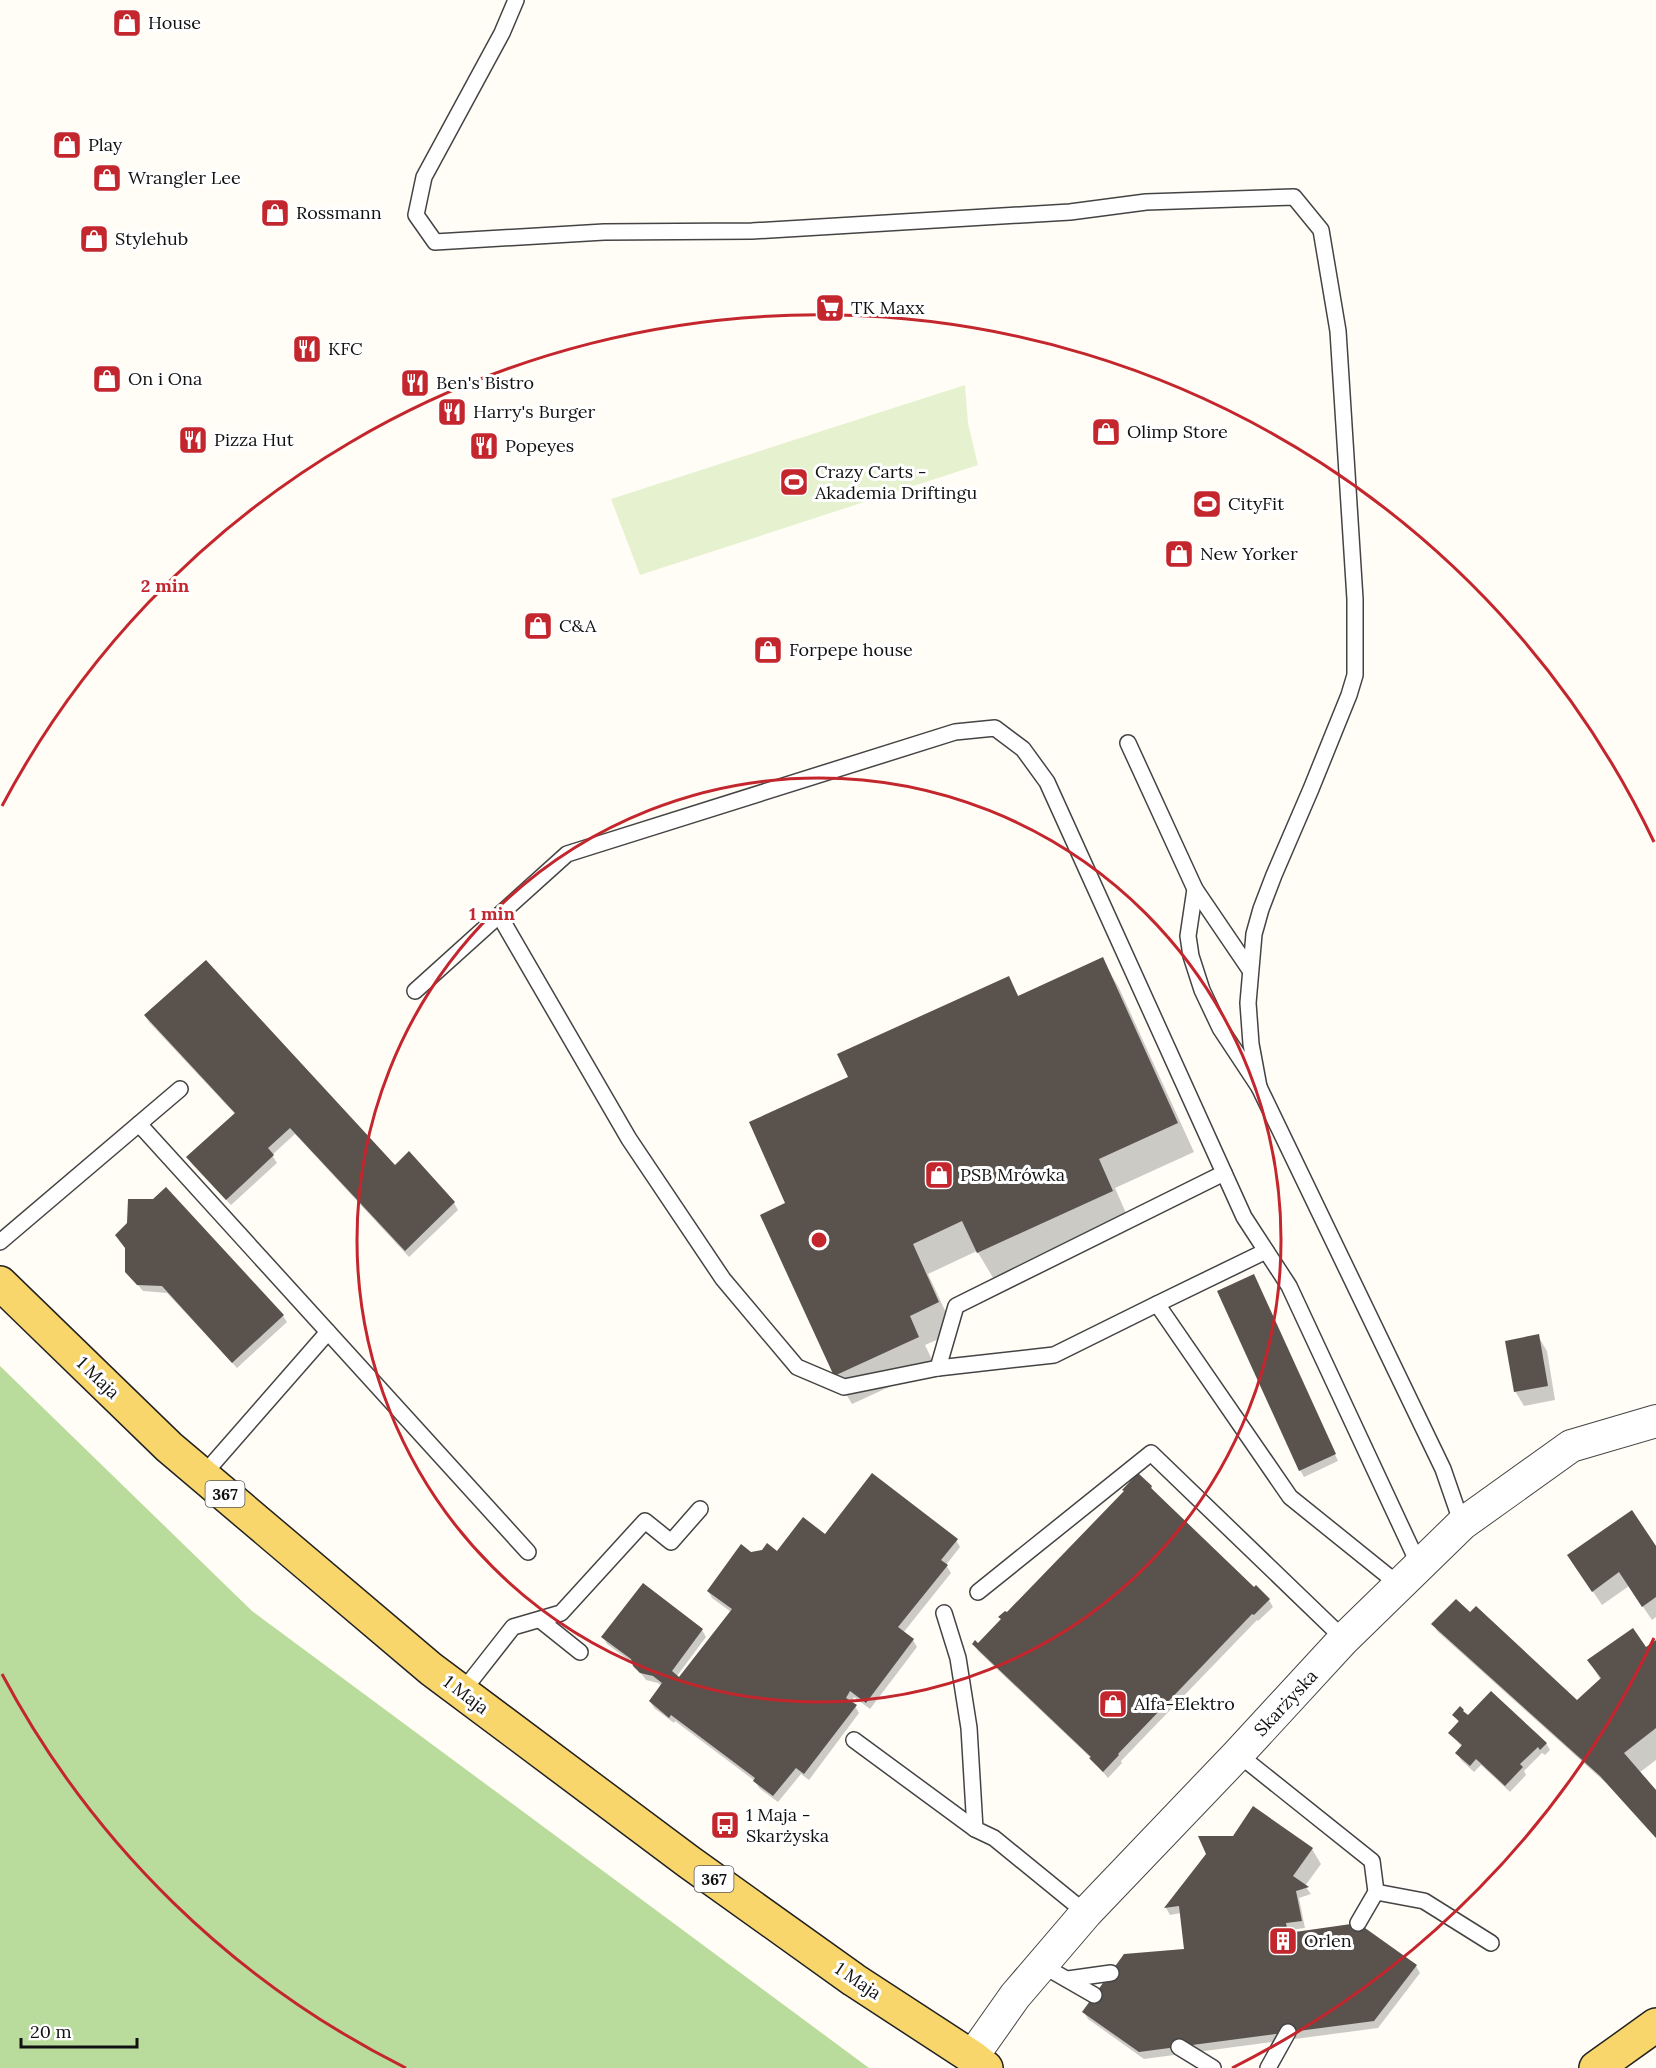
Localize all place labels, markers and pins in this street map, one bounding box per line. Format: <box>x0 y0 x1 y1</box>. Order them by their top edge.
shop icon: House <box>111 7 143 39</box>
place label: House <box>148 11 201 34</box>
shop icon: Play <box>51 129 83 161</box>
place label: Play <box>88 133 123 156</box>
shop icon: Wrangler Lee <box>91 162 123 194</box>
place label: Wrangler Lee <box>128 166 241 189</box>
shop icon: Rossmann <box>259 197 291 229</box>
place label: Rossmann <box>296 201 382 224</box>
shop icon: Stylehub <box>78 223 110 255</box>
place label: Stylehub <box>115 227 188 250</box>
supermarket icon: TK Maxx <box>814 292 846 324</box>
place label: TK Maxx <box>851 296 925 319</box>
restaurant icon: KFC <box>291 333 323 365</box>
place label: KFC <box>328 337 363 360</box>
shop icon: On i Ona <box>91 363 123 395</box>
place label: On i Ona <box>128 367 202 390</box>
restaurant icon: Ben's Bistro <box>399 367 431 399</box>
place label: Ben's Bistro <box>436 371 534 394</box>
restaurant icon: Harry's Burger <box>436 396 468 428</box>
place label: Harry's Burger <box>473 400 596 423</box>
shop icon: Olimp Store <box>1090 416 1122 448</box>
place label: Olimp Store <box>1127 420 1228 443</box>
restaurant icon: Pizza Hut <box>177 424 209 456</box>
place label: Pizza Hut <box>214 428 294 451</box>
restaurant icon: Popeyes <box>468 430 500 462</box>
place label: Popeyes <box>505 434 574 457</box>
place label: Crazy Carts - Akademia Driftingu <box>814 460 977 504</box>
sports icon: Crazy Carts - Akademia Driftingu <box>778 466 810 498</box>
sports icon: CityFit <box>1191 488 1223 520</box>
place label: CityFit <box>1228 492 1284 515</box>
shop icon: New Yorker <box>1163 538 1195 570</box>
place label: New Yorker <box>1200 542 1298 565</box>
shop icon: C&A <box>522 610 554 642</box>
place label: C&A <box>559 614 597 637</box>
shop icon: Forpepe house <box>752 634 784 666</box>
place label: Forpepe house <box>789 638 913 661</box>
shop icon: PSB Mrówka <box>923 1159 955 1191</box>
place label: PSB Mrówka <box>960 1163 1065 1186</box>
centre of rings <box>809 1230 829 1250</box>
shop icon: Alfa-Elektro <box>1097 1688 1129 1720</box>
place label: Alfa-Elektro <box>1133 1692 1235 1715</box>
place label: 1 Maja - Skarżyska <box>746 1803 829 1847</box>
bus stop icon: 1 Maja - Skarżyska <box>709 1809 741 1841</box>
building icon: Orlen <box>1267 1925 1299 1957</box>
place label: Orlen <box>1304 1929 1352 1952</box>

